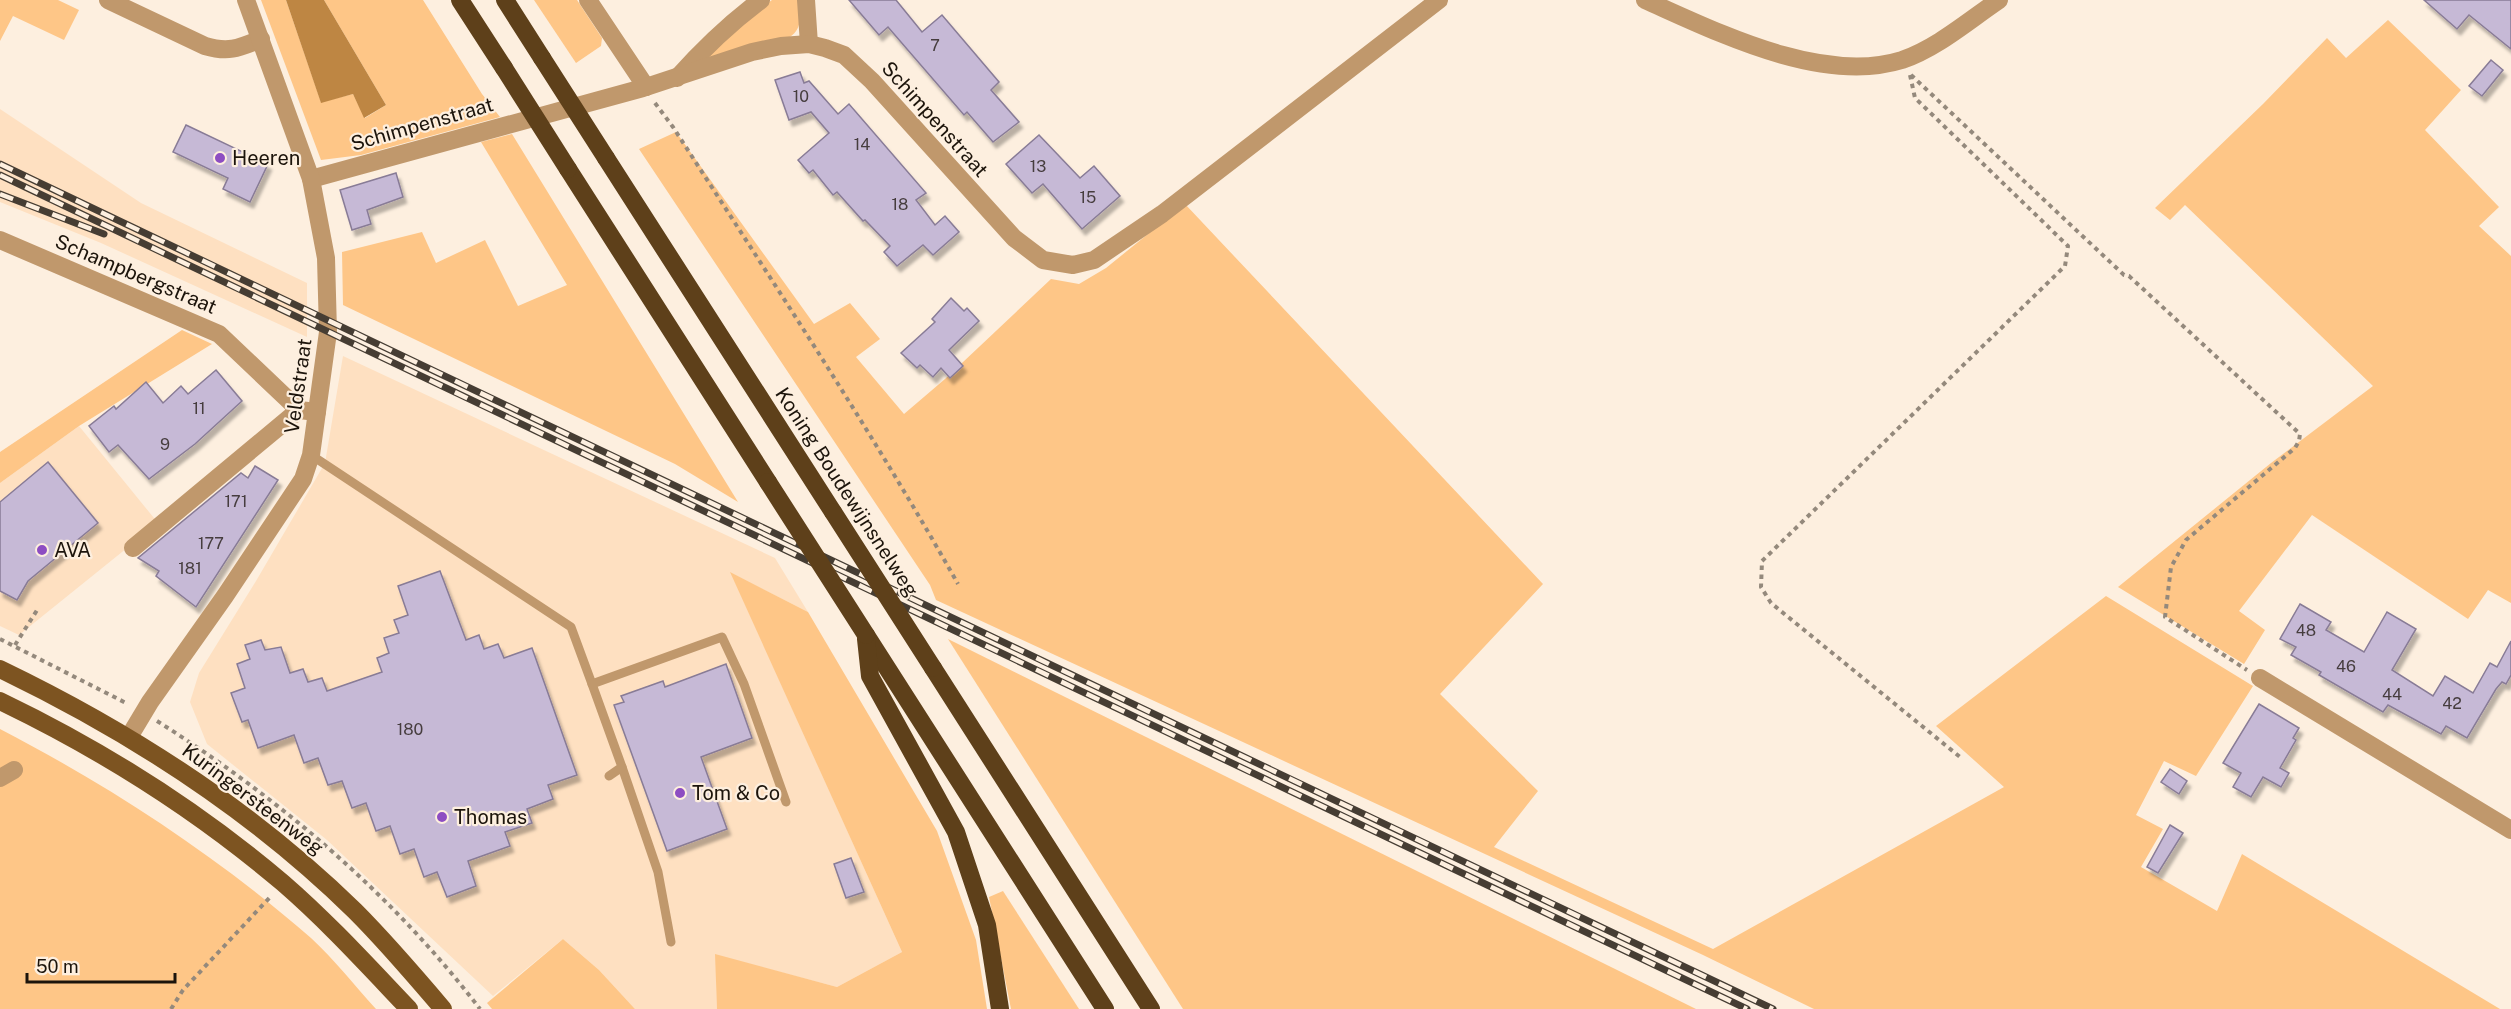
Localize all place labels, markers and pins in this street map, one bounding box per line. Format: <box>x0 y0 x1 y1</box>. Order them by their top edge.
place label: Heeren <box>232 146 300 170</box>
marker: Heeren <box>213 151 227 165</box>
place label: AVA <box>54 538 91 562</box>
marker: AVA <box>35 543 49 557</box>
place label: Tom & Co <box>692 781 780 805</box>
marker: Tom & Co <box>673 786 687 800</box>
place label: Thomas <box>454 805 527 829</box>
marker: Thomas <box>435 810 449 824</box>

